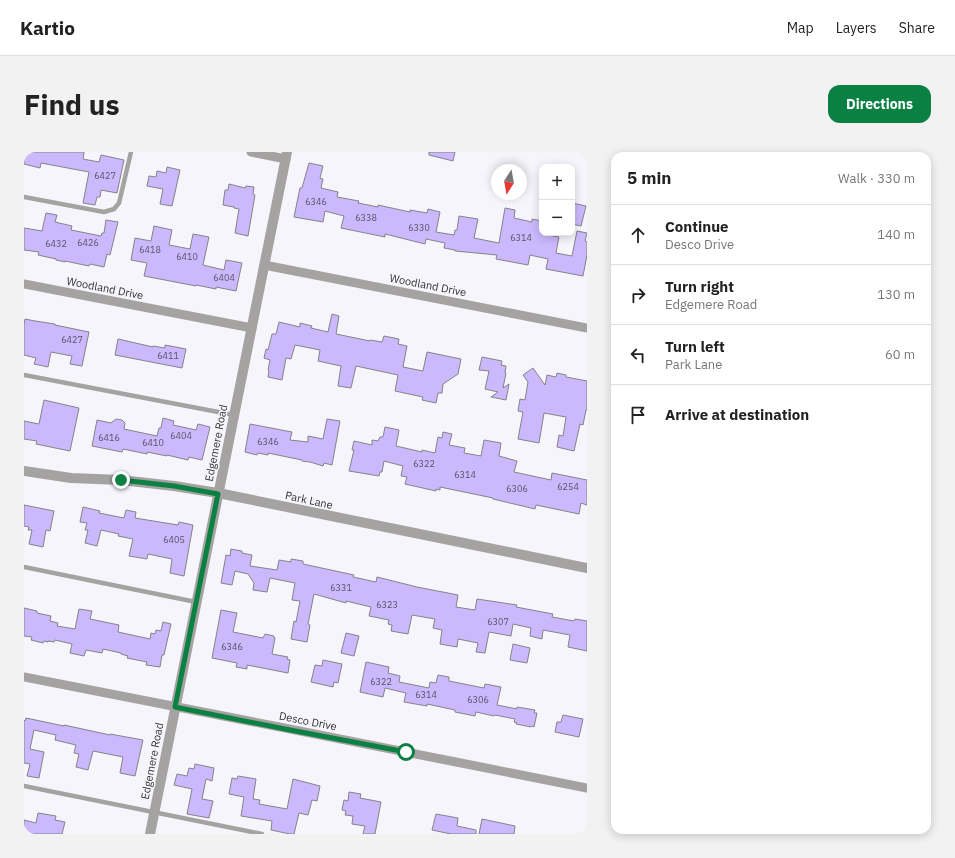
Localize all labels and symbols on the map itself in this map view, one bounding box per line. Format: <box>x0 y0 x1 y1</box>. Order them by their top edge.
north arrow <box>491 164 527 200</box>
house number: 6427 <box>94 170 116 181</box>
house number: 6346 <box>305 196 327 207</box>
house number: 6338 <box>355 212 377 223</box>
house number: 6330 <box>408 222 430 233</box>
house number: 6314 <box>510 232 532 243</box>
house number: 6426 <box>77 237 99 248</box>
house number: 6432 <box>45 238 67 249</box>
house number: 6418 <box>139 244 161 255</box>
house number: 6410 <box>176 251 198 262</box>
street label: Woodland Drive <box>388 271 468 299</box>
house number: 6404 <box>213 272 235 283</box>
street label: Woodland Drive <box>65 274 145 302</box>
house number: 6427 <box>61 334 83 345</box>
house number: 6411 <box>157 350 179 361</box>
street label: Edgemere Road <box>202 403 230 483</box>
house number: 6404 <box>170 430 192 441</box>
house number: 6416 <box>98 432 120 443</box>
house number: 6346 <box>257 436 279 447</box>
house number: 6410 <box>142 437 164 448</box>
house number: 6322 <box>413 458 435 469</box>
house number: 6314 <box>454 469 476 480</box>
route end <box>112 471 130 489</box>
house number: 6254 <box>557 481 579 492</box>
house number: 6306 <box>506 483 528 494</box>
street label: Park Lane <box>284 488 334 512</box>
house number: 6405 <box>163 534 185 545</box>
house number: 6331 <box>330 582 352 593</box>
house number: 6323 <box>376 599 398 610</box>
house number: 6307 <box>487 616 509 627</box>
house number: 6346 <box>221 641 243 652</box>
house number: 6322 <box>370 676 392 687</box>
house number: 6314 <box>415 689 437 700</box>
house number: 6306 <box>467 694 489 705</box>
street label: Desco Drive <box>278 709 338 733</box>
street label: Edgemere Road <box>138 721 166 801</box>
route start <box>397 743 415 761</box>

